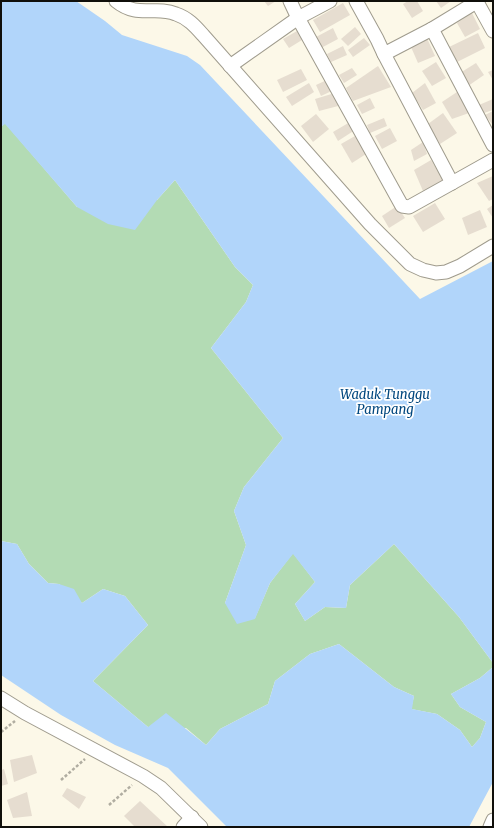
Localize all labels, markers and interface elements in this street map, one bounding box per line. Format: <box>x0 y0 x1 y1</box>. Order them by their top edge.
water label: Waduk Tunggu Pampang <box>340 386 430 418</box>

